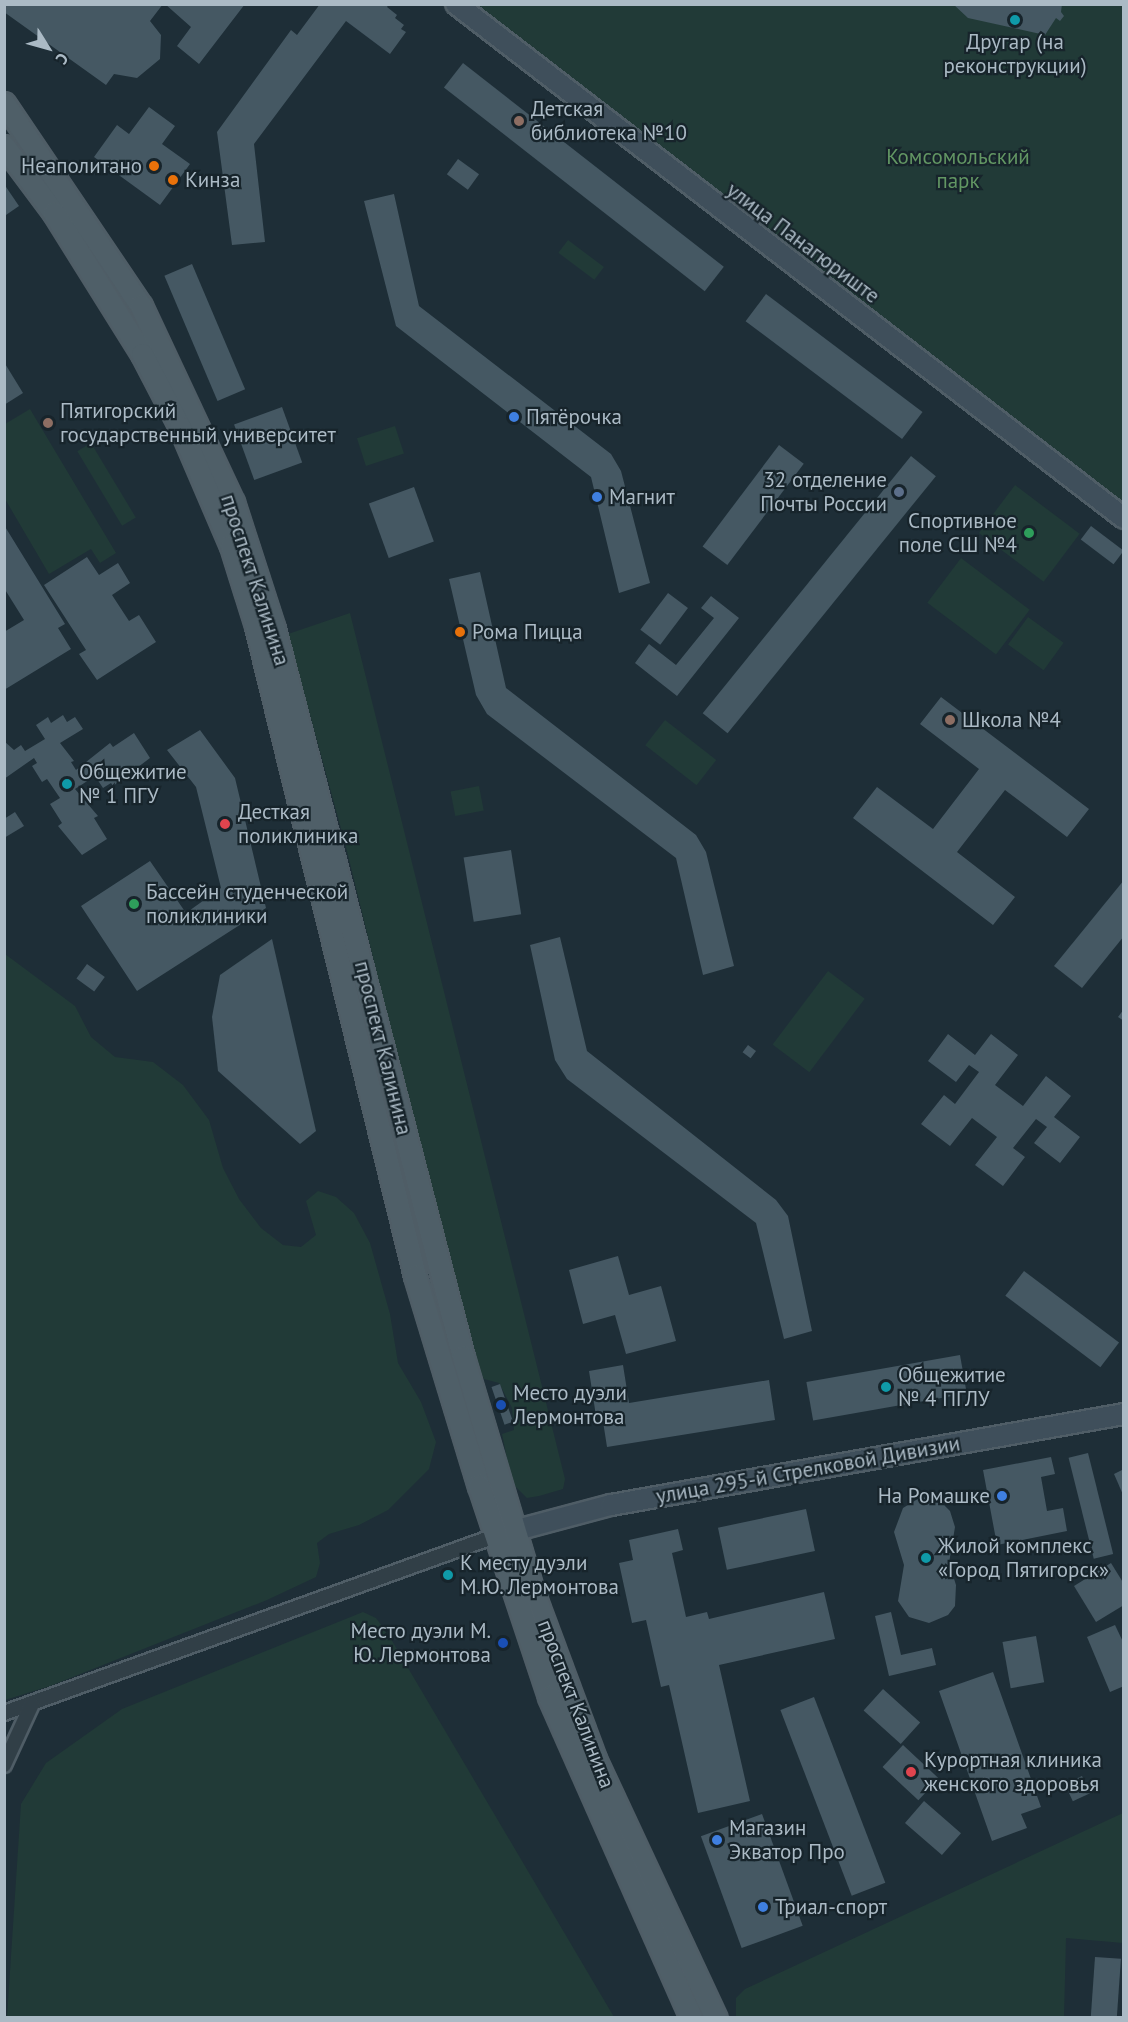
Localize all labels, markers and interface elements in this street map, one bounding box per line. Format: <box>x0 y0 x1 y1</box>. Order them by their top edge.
marker: Другар (на реконструкции) <box>1008 13 1022 27</box>
north arrow <box>18 18 78 78</box>
place label: Другар (на реконструкции) <box>943 29 1087 79</box>
text: С <box>52 49 73 68</box>
place label: Детская библиотека №10 <box>531 96 687 146</box>
marker: Детская библиотека №10 <box>512 114 526 128</box>
park label: Комсомольский парк <box>886 144 1030 194</box>
place label: Неаполитано <box>21 153 142 179</box>
marker: Неаполитано <box>147 159 161 173</box>
place label: Кинза <box>185 167 240 193</box>
marker: Кинза <box>166 173 180 187</box>
street label: улица Панагюриште <box>722 177 884 309</box>
place label: Пятигорский государственный университет <box>60 398 336 448</box>
place label: Пятёрочка <box>526 404 622 430</box>
marker: Пятёрочка <box>507 410 521 424</box>
marker: Пятигорский государственный университет <box>41 416 55 430</box>
place label: 32 отделение Почты России <box>760 467 887 517</box>
place label: Магнит <box>609 484 675 510</box>
marker: 32 отделение Почты России <box>892 485 906 499</box>
marker: Магнит <box>590 490 604 504</box>
street label: проспект Калинина <box>215 491 295 669</box>
place label: Спортивное поле СШ №4 <box>899 508 1017 558</box>
marker: Спортивное поле СШ №4 <box>1022 526 1036 540</box>
place label: Рома Пицца <box>472 619 583 645</box>
marker: Рома Пицца <box>453 625 467 639</box>
place label: Школа №4 <box>962 707 1061 733</box>
marker: Школа №4 <box>943 713 957 727</box>
place label: Общежитие № 1 ПГУ <box>79 759 187 809</box>
marker: Общежитие № 1 ПГУ <box>60 777 74 791</box>
place label: Десткая поликлиника <box>238 799 358 849</box>
marker: Десткая поликлиника <box>216 815 234 833</box>
place label: Бассейн студенческой поликлиники <box>146 879 348 929</box>
marker: Бассейн студенческой поликлиники <box>127 897 141 911</box>
street label: проспект Калинина <box>349 958 417 1138</box>
place label: Общежитие № 4 ПГЛУ <box>898 1362 1006 1412</box>
place label: Место дуэли Лермонтова <box>513 1380 627 1430</box>
marker: Общежитие № 4 ПГЛУ <box>879 1380 893 1394</box>
marker: Место дуэли Лермонтова <box>494 1398 508 1412</box>
street label: улица 295-й Стрелковой Дивизии <box>654 1431 962 1509</box>
place label: На Ромашке <box>878 1483 990 1509</box>
marker: На Ромашке <box>995 1489 1009 1503</box>
place label: Жилой комплекс «Город Пятигорск» <box>938 1533 1109 1583</box>
place label: К месту дуэли М.Ю. Лермонтова <box>460 1550 621 1600</box>
marker: Жилой комплекс «Город Пятигорск» <box>919 1551 933 1565</box>
marker: К месту дуэли М.Ю. Лермонтова <box>441 1568 455 1582</box>
street label: проспект Калинина <box>532 1616 620 1792</box>
place label: Место дуэли М. Ю. Лермонтова <box>350 1618 491 1668</box>
marker: Место дуэли М. Ю. Лермонтова <box>496 1636 510 1650</box>
place label: Курортная клиника женского здоровья <box>924 1747 1102 1797</box>
marker: Курортная клиника женского здоровья <box>902 1763 920 1781</box>
place label: Магазин Экватор Про <box>729 1815 845 1865</box>
marker: Магазин Экватор Про <box>710 1833 724 1847</box>
place label: Триал-спорт <box>775 1894 887 1920</box>
marker: Триал-спорт <box>756 1900 770 1914</box>

